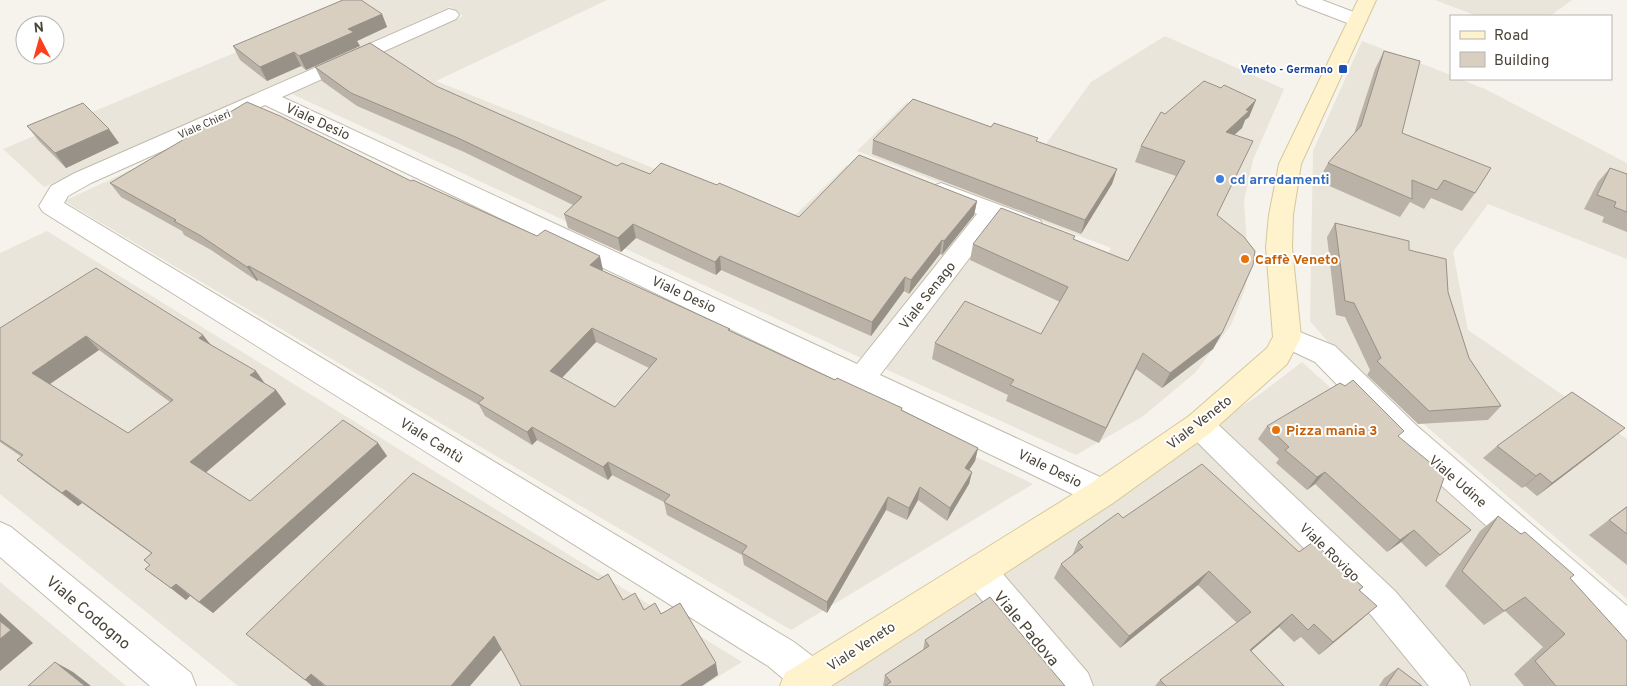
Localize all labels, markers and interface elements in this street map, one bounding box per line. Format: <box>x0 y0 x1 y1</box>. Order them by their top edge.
north arrow <box>15 15 65 65</box>
legend <box>1450 15 1612 80</box>
text: N <box>33 20 45 38</box>
text: Road <box>1494 27 1529 46</box>
text: Building <box>1494 52 1549 71</box>
place label: Veneto - Germano <box>1240 63 1333 77</box>
marker: Veneto - Germano <box>1337 63 1349 75</box>
street label: Viale Desio <box>282 100 353 145</box>
street label: Viale Chieri <box>176 107 233 143</box>
place label: cd arredamenti <box>1230 172 1330 189</box>
marker: cd arredamenti <box>1214 173 1226 185</box>
place label: Caffè Veneto <box>1255 252 1338 269</box>
marker: Caffè Veneto <box>1239 253 1251 265</box>
street label: Viale Senago <box>896 258 960 333</box>
street label: Viale Desio <box>648 273 719 318</box>
street label: Viale Veneto <box>1164 392 1236 454</box>
street label: Viale Cantù <box>396 415 466 468</box>
place label: Pizza mania 3 <box>1286 423 1378 440</box>
marker: Pizza mania 3 <box>1270 424 1282 436</box>
street label: Viale Desio <box>1014 447 1084 492</box>
street label: Viale Udine <box>1425 452 1489 512</box>
street label: Viale Rovigo <box>1295 520 1363 586</box>
street label: Viale Codogno <box>41 572 134 655</box>
street label: Viale Padova <box>988 588 1063 671</box>
street label: Viale Veneto <box>825 619 899 676</box>

